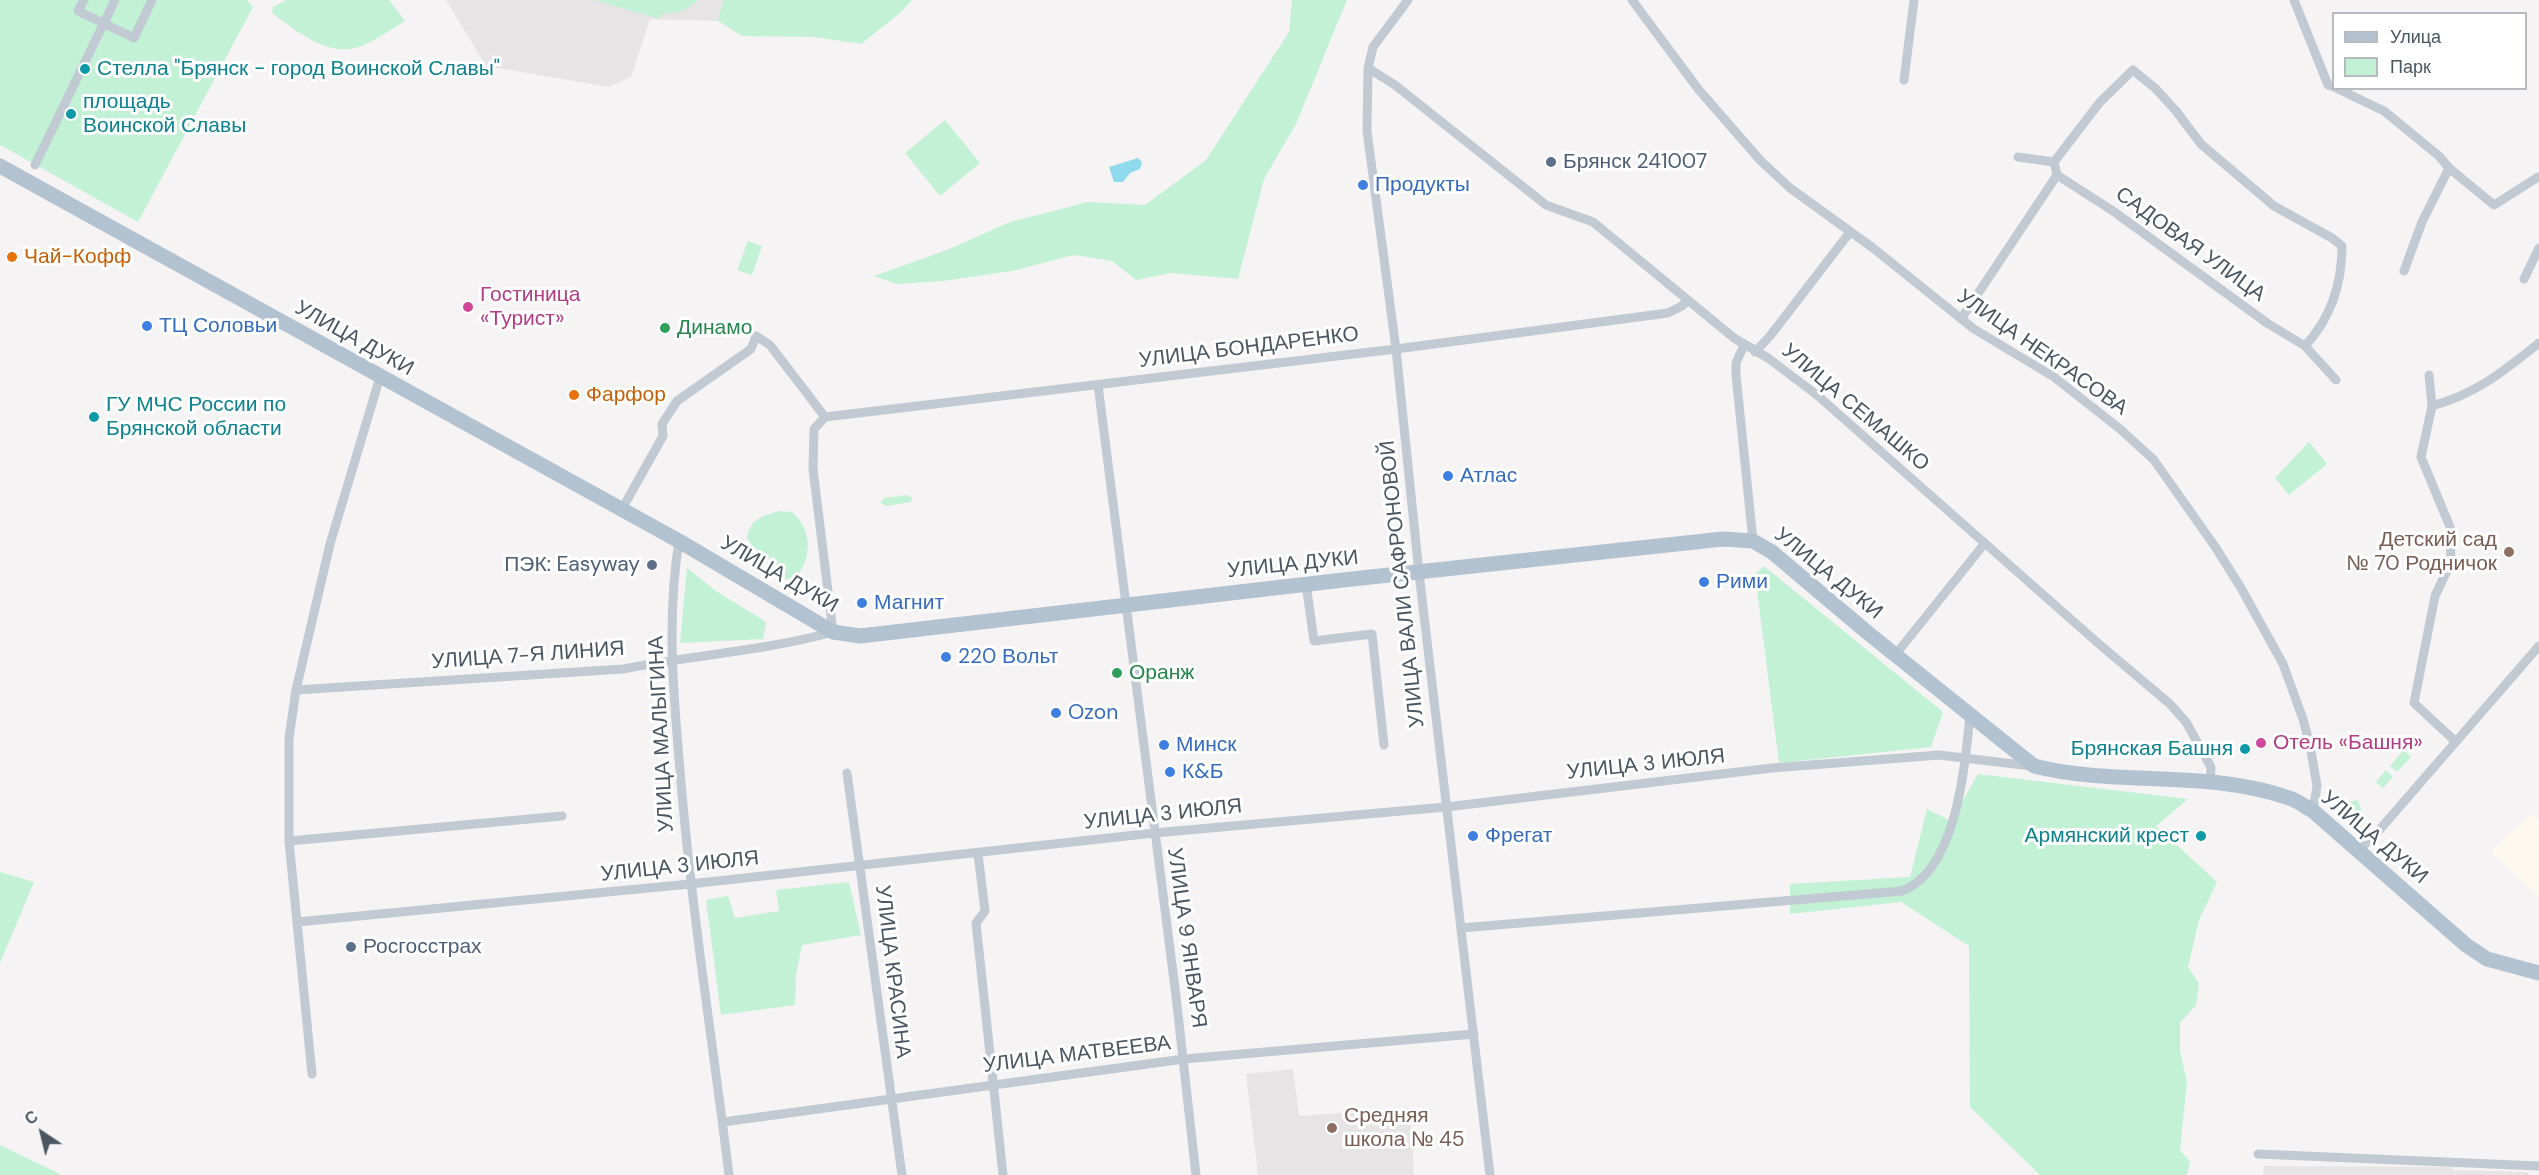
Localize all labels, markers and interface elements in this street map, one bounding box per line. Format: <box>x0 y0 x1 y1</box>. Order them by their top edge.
legend <box>2332 12 2527 90</box>
text: Улица <box>2390 25 2441 49</box>
text: Парк <box>2390 55 2431 79</box>
place label: Стелла "Брянск - город Воинской Славы" <box>97 56 500 82</box>
marker: Стелла "Брянск - город Воинской Славы" <box>78 62 92 76</box>
place label: площадь Воинской Славы <box>83 89 246 139</box>
marker: площадь Воинской Славы <box>64 107 78 121</box>
place label: Брянск 241007 <box>1563 149 1707 175</box>
marker: Брянск 241007 <box>1544 155 1558 169</box>
place label: Продукты <box>1375 172 1470 198</box>
marker: Продукты <box>1356 178 1370 192</box>
street label: САДОВАЯ УЛИЦА <box>2110 182 2270 308</box>
place label: Чай-Кофф <box>24 244 131 270</box>
marker: Чай-Кофф <box>5 250 19 264</box>
place label: Гостиница «Турист» <box>480 282 581 332</box>
street label: УЛИЦА НЕКРАСОВА <box>1952 285 2132 421</box>
street label: УЛИЦА ДУКИ <box>290 296 418 382</box>
marker: Гостиница «Турист» <box>461 300 475 314</box>
place label: ТЦ Соловьи <box>159 313 277 339</box>
place label: Динамо <box>677 315 752 341</box>
marker: ТЦ Соловьи <box>140 319 154 333</box>
marker: Динамо <box>658 321 672 335</box>
street label: УЛИЦА БОНДАРЕНКО <box>1138 322 1360 374</box>
street label: УЛИЦА СЕМАШКО <box>1776 339 1934 477</box>
place label: Фарфор <box>586 382 666 408</box>
marker: Фарфор <box>567 388 581 402</box>
place label: ГУ МЧС России по Брянской области <box>106 392 286 442</box>
marker: ГУ МЧС России по Брянской области <box>87 410 101 424</box>
street label: УЛИЦА ВАЛИ САФРОНОВОЙ <box>1375 439 1431 729</box>
place label: Атлас <box>1460 463 1517 489</box>
marker: Атлас <box>1441 469 1455 483</box>
street label: УЛИЦА ДУКИ <box>1769 523 1887 625</box>
place label: Детский сад № 70 Родничок <box>2346 527 2497 577</box>
street label: УЛИЦА ДУКИ <box>716 531 842 619</box>
marker: Детский сад № 70 Родничок <box>2502 545 2516 559</box>
street label: УЛИЦА ДУКИ <box>1226 546 1360 584</box>
place label: ПЭК: Easyway <box>504 552 640 578</box>
marker: ПЭК: Easyway <box>645 558 659 572</box>
place label: Рими <box>1716 569 1768 595</box>
marker: Рими <box>1697 575 1711 589</box>
place label: Магнит <box>874 590 944 616</box>
marker: Магнит <box>855 596 869 610</box>
street label: УЛИЦА МАЛЫГИНА <box>644 635 680 833</box>
street label: УЛИЦА 7-Я ЛИНИЯ <box>431 637 625 675</box>
place label: 220 Вольт <box>958 644 1058 670</box>
marker: 220 Вольт <box>939 650 953 664</box>
place label: Оранж <box>1129 660 1194 686</box>
marker: Оранж <box>1110 666 1124 680</box>
place label: Ozon <box>1068 700 1118 726</box>
marker: Ozon <box>1049 706 1063 720</box>
place label: Отель «Башня» <box>2273 730 2423 756</box>
place label: Минск <box>1176 732 1237 758</box>
place label: Брянская Башня <box>2071 736 2233 762</box>
marker: Отель «Башня» <box>2254 736 2268 750</box>
marker: Минск <box>1157 738 1171 752</box>
marker: Брянская Башня <box>2238 742 2252 756</box>
street label: УЛИЦА 3 ИЮЛЯ <box>1566 744 1726 786</box>
place label: К&Б <box>1182 759 1223 785</box>
marker: К&Б <box>1163 765 1177 779</box>
street label: УЛИЦА ДУКИ <box>2315 786 2433 890</box>
street label: УЛИЦА 3 ИЮЛЯ <box>1083 794 1243 836</box>
place label: Фрегат <box>1485 823 1552 849</box>
place label: Армянский крест <box>2025 823 2189 849</box>
marker: Фрегат <box>1466 829 1480 843</box>
marker: Армянский крест <box>2194 829 2208 843</box>
street label: УЛИЦА 3 ИЮЛЯ <box>600 846 760 888</box>
street label: УЛИЦА 9 ЯНВАРЯ <box>1161 846 1211 1030</box>
street label: УЛИЦА КРАСИНА <box>869 884 915 1060</box>
place label: Росгосстрах <box>363 934 482 960</box>
marker: Росгосстрах <box>344 940 358 954</box>
street label: УЛИЦА МАТВЕЕВА <box>982 1031 1172 1079</box>
north arrow <box>12 1103 72 1163</box>
place label: Средняя школа № 45 <box>1344 1103 1465 1153</box>
text: С <box>21 1106 42 1130</box>
marker: Средняя школа № 45 <box>1325 1121 1339 1135</box>

